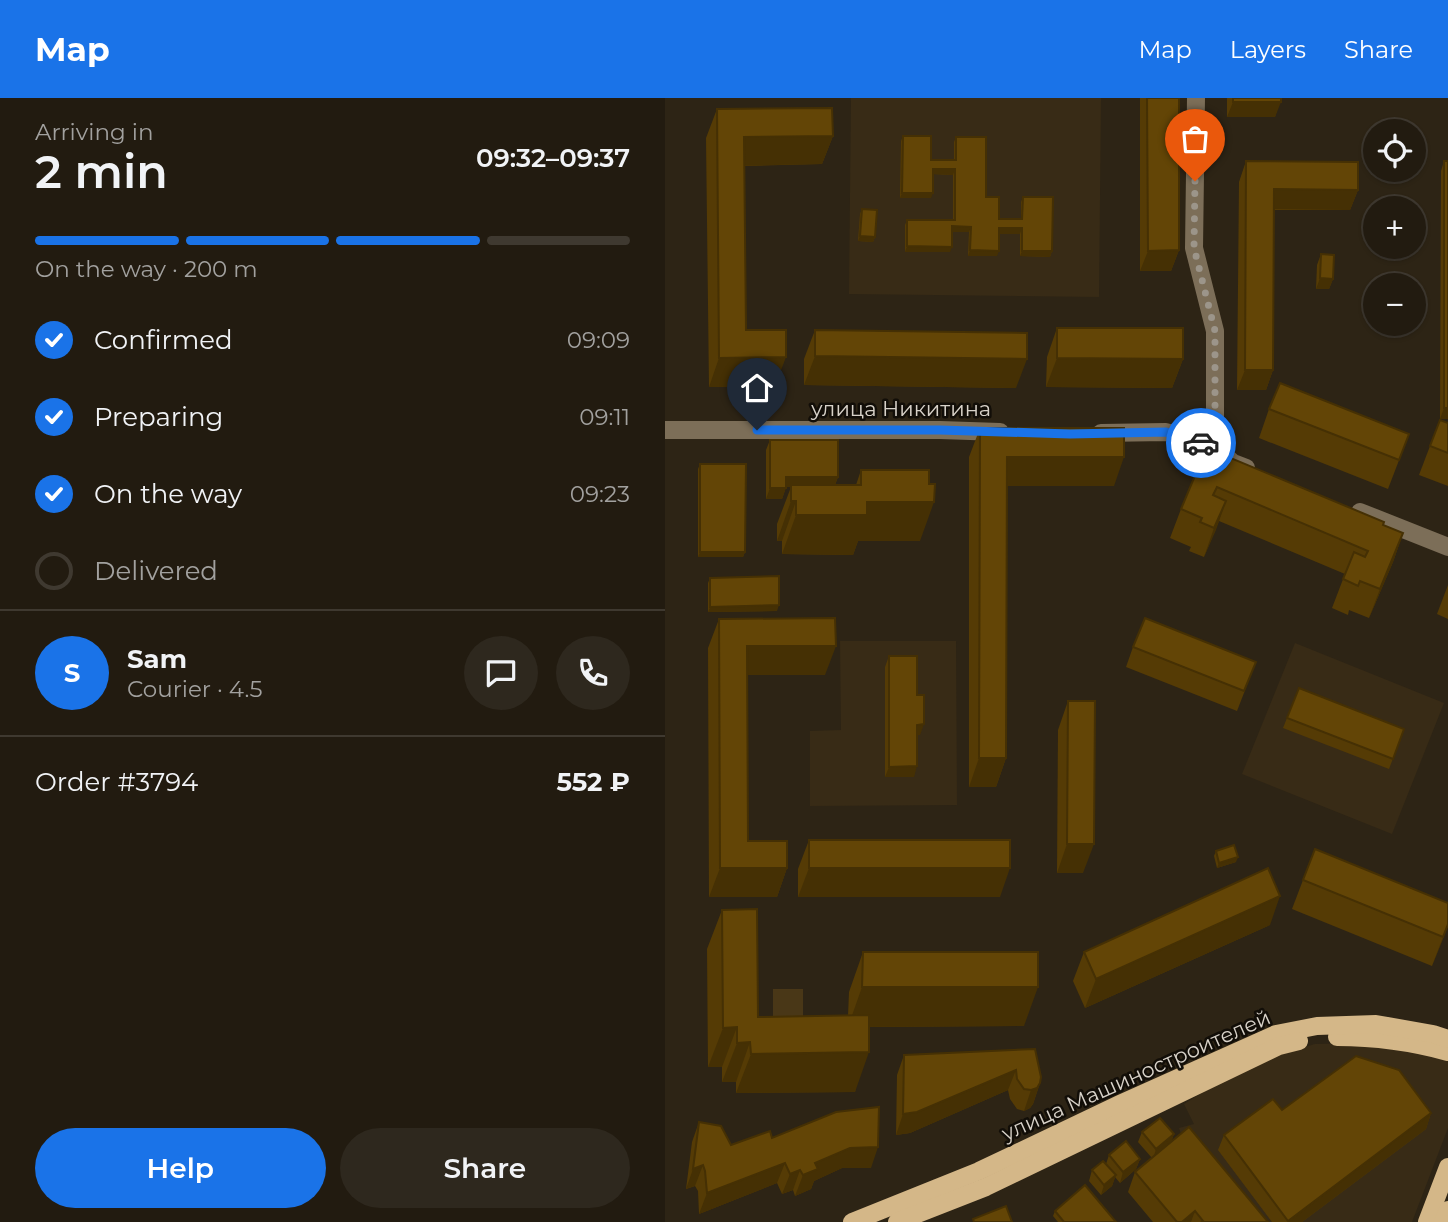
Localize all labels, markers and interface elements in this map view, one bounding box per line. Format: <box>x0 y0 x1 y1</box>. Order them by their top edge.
text: Map <box>35 29 110 69</box>
text: Map <box>1138 35 1192 64</box>
text: Layers <box>1230 35 1306 64</box>
text: Share <box>1344 35 1413 64</box>
pin <box>1165 109 1225 181</box>
text: Arriving in <box>35 118 154 146</box>
map controls <box>1363 119 1426 336</box>
button: locate <box>1363 119 1426 182</box>
icon: bag <box>1176 120 1214 158</box>
text: 09:32–09:37 <box>476 142 630 174</box>
text: 2 min <box>35 143 168 200</box>
button: + <box>1363 196 1426 259</box>
text: On the way · 200 m <box>35 255 258 283</box>
button: − <box>1363 273 1426 336</box>
icon: check <box>35 321 73 359</box>
text: Confirmed <box>94 324 233 356</box>
text: 09:09 <box>567 326 630 354</box>
pin <box>727 358 787 430</box>
icon: home <box>738 369 776 407</box>
street label: улица Никитина <box>810 396 991 421</box>
icon: check <box>35 398 73 436</box>
text: Preparing <box>94 401 223 433</box>
text: 09:11 <box>579 403 630 431</box>
courier <box>1166 408 1236 478</box>
icon: car <box>1182 424 1220 462</box>
icon: check <box>35 475 73 513</box>
text: On the way <box>94 478 242 510</box>
text: 09:23 <box>570 480 630 508</box>
text: Delivered <box>94 555 218 587</box>
button: chat <box>464 636 538 710</box>
button: phone <box>556 636 630 710</box>
text: Sam <box>127 643 187 675</box>
text: S <box>64 657 80 689</box>
text: Courier · 4.5 <box>127 675 262 703</box>
text: Order #3794 <box>35 766 198 798</box>
text: 552 ₽ <box>556 766 630 798</box>
street label: улица Машиностроителей <box>997 1004 1274 1146</box>
button: Help <box>35 1128 326 1208</box>
button: Share <box>340 1128 630 1208</box>

